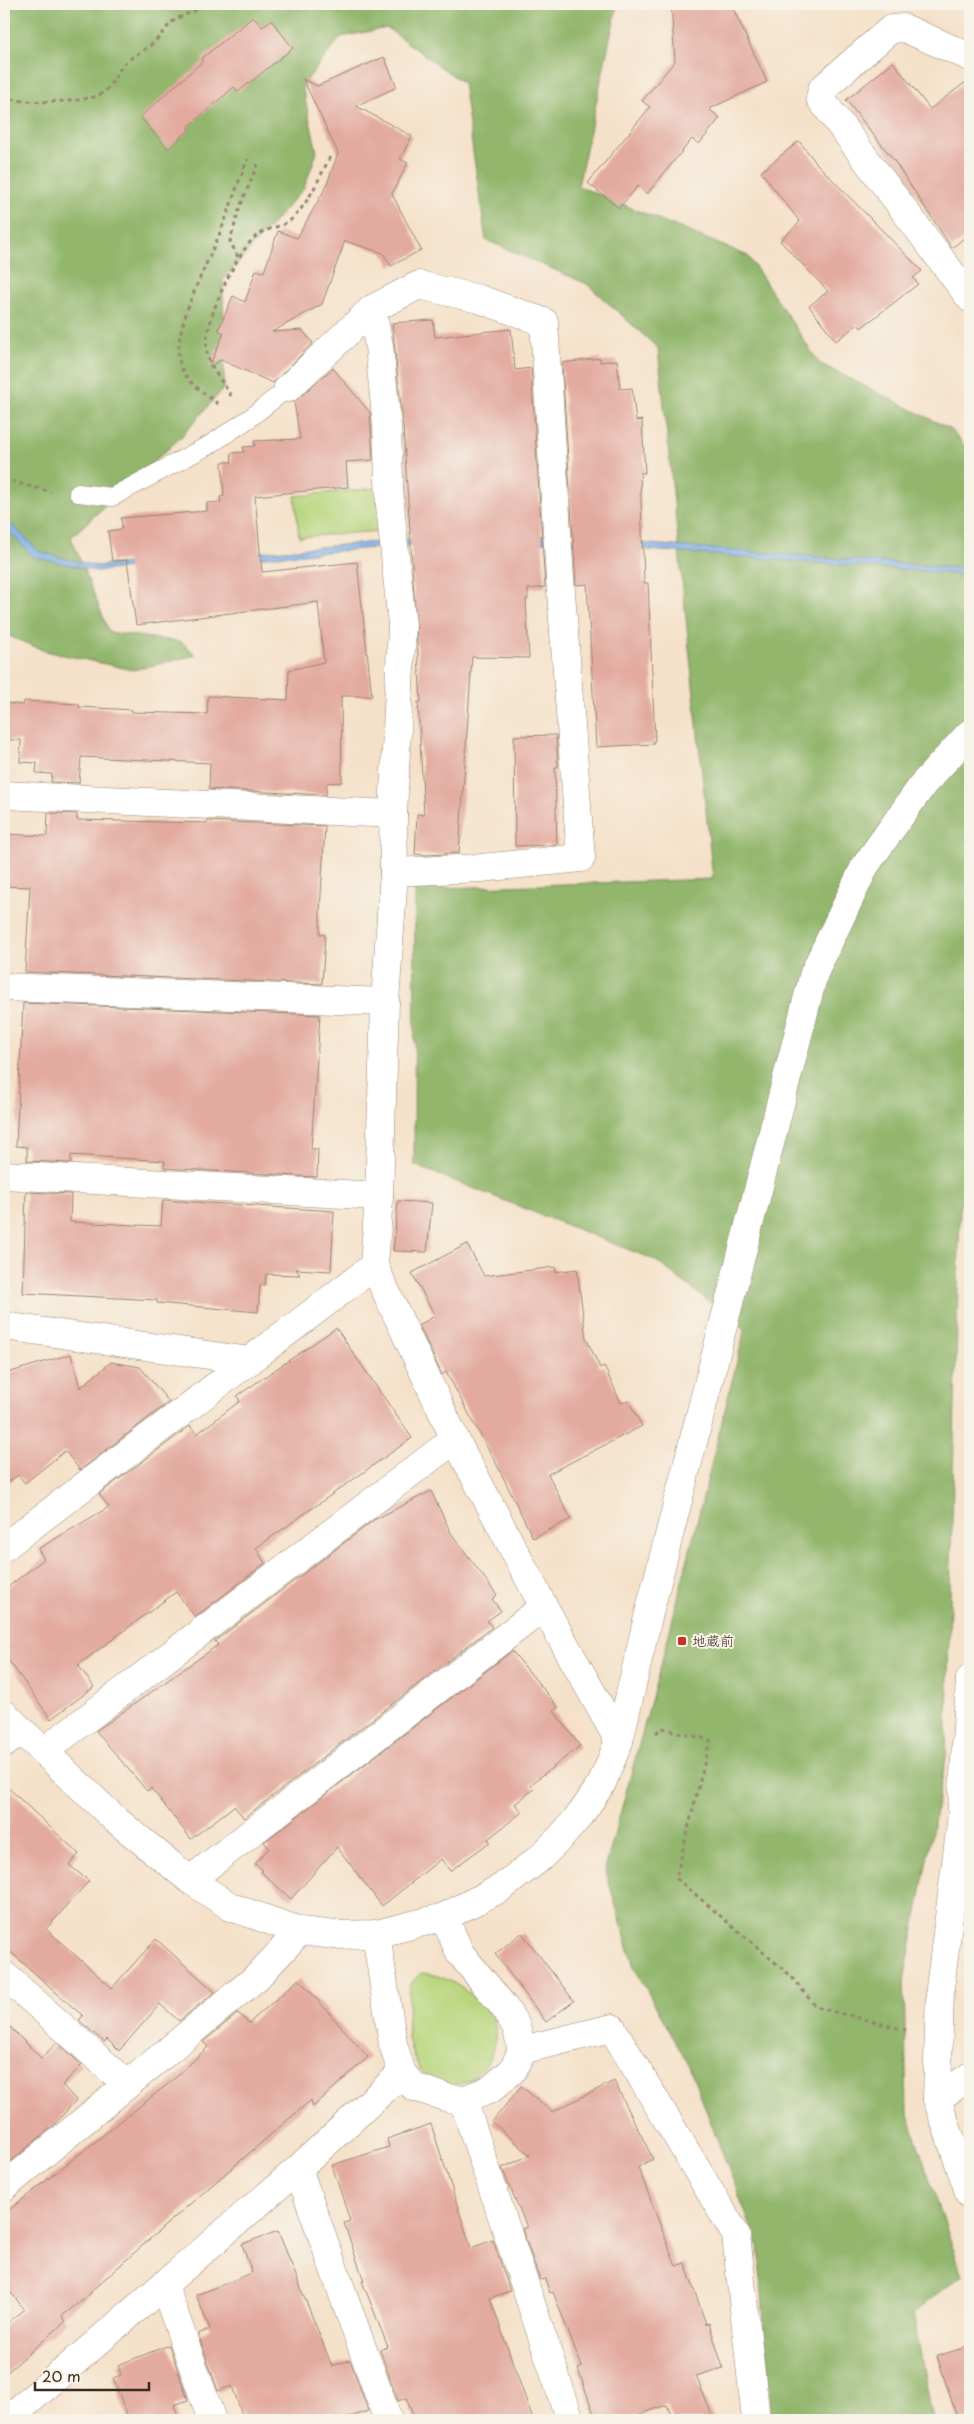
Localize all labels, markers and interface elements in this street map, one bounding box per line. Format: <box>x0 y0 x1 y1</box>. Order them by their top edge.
place label: 地蔵前 <box>692 1630 734 1651</box>
marker: 地蔵前 <box>676 1635 688 1647</box>
scale bar <box>35 2359 149 2391</box>
text: 20 m <box>42 2364 81 2387</box>

